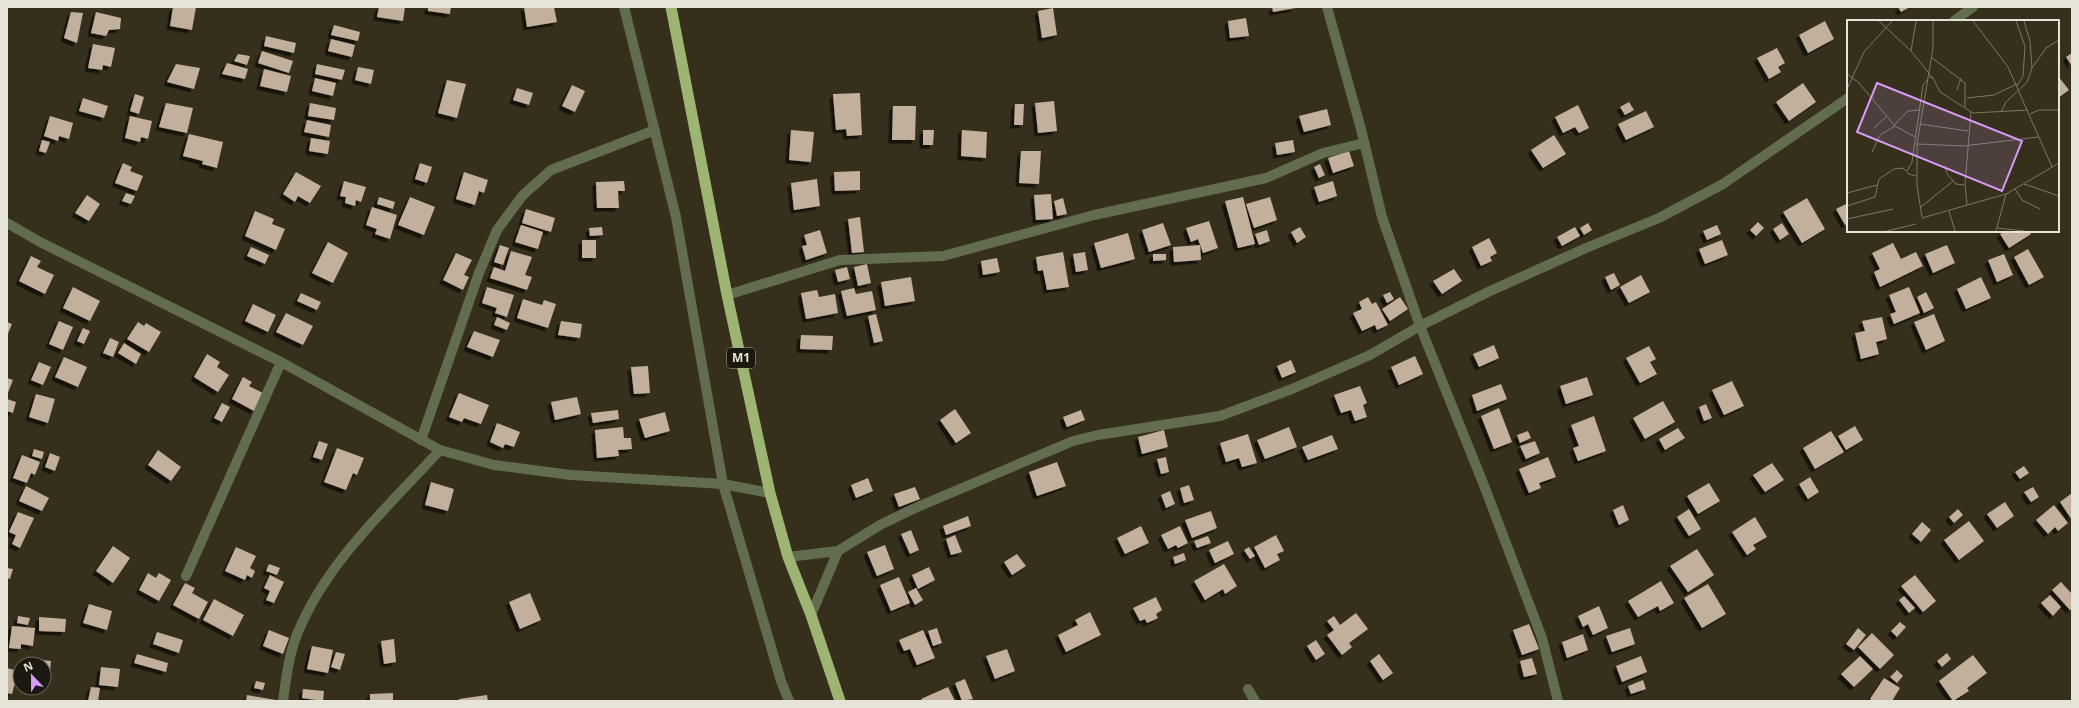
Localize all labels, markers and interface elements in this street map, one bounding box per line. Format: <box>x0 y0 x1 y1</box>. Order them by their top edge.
inset map <box>1847 20 2059 232</box>
road number: M1 <box>727 348 755 368</box>
north arrow <box>12 656 52 696</box>
text: N <box>21 658 35 675</box>

